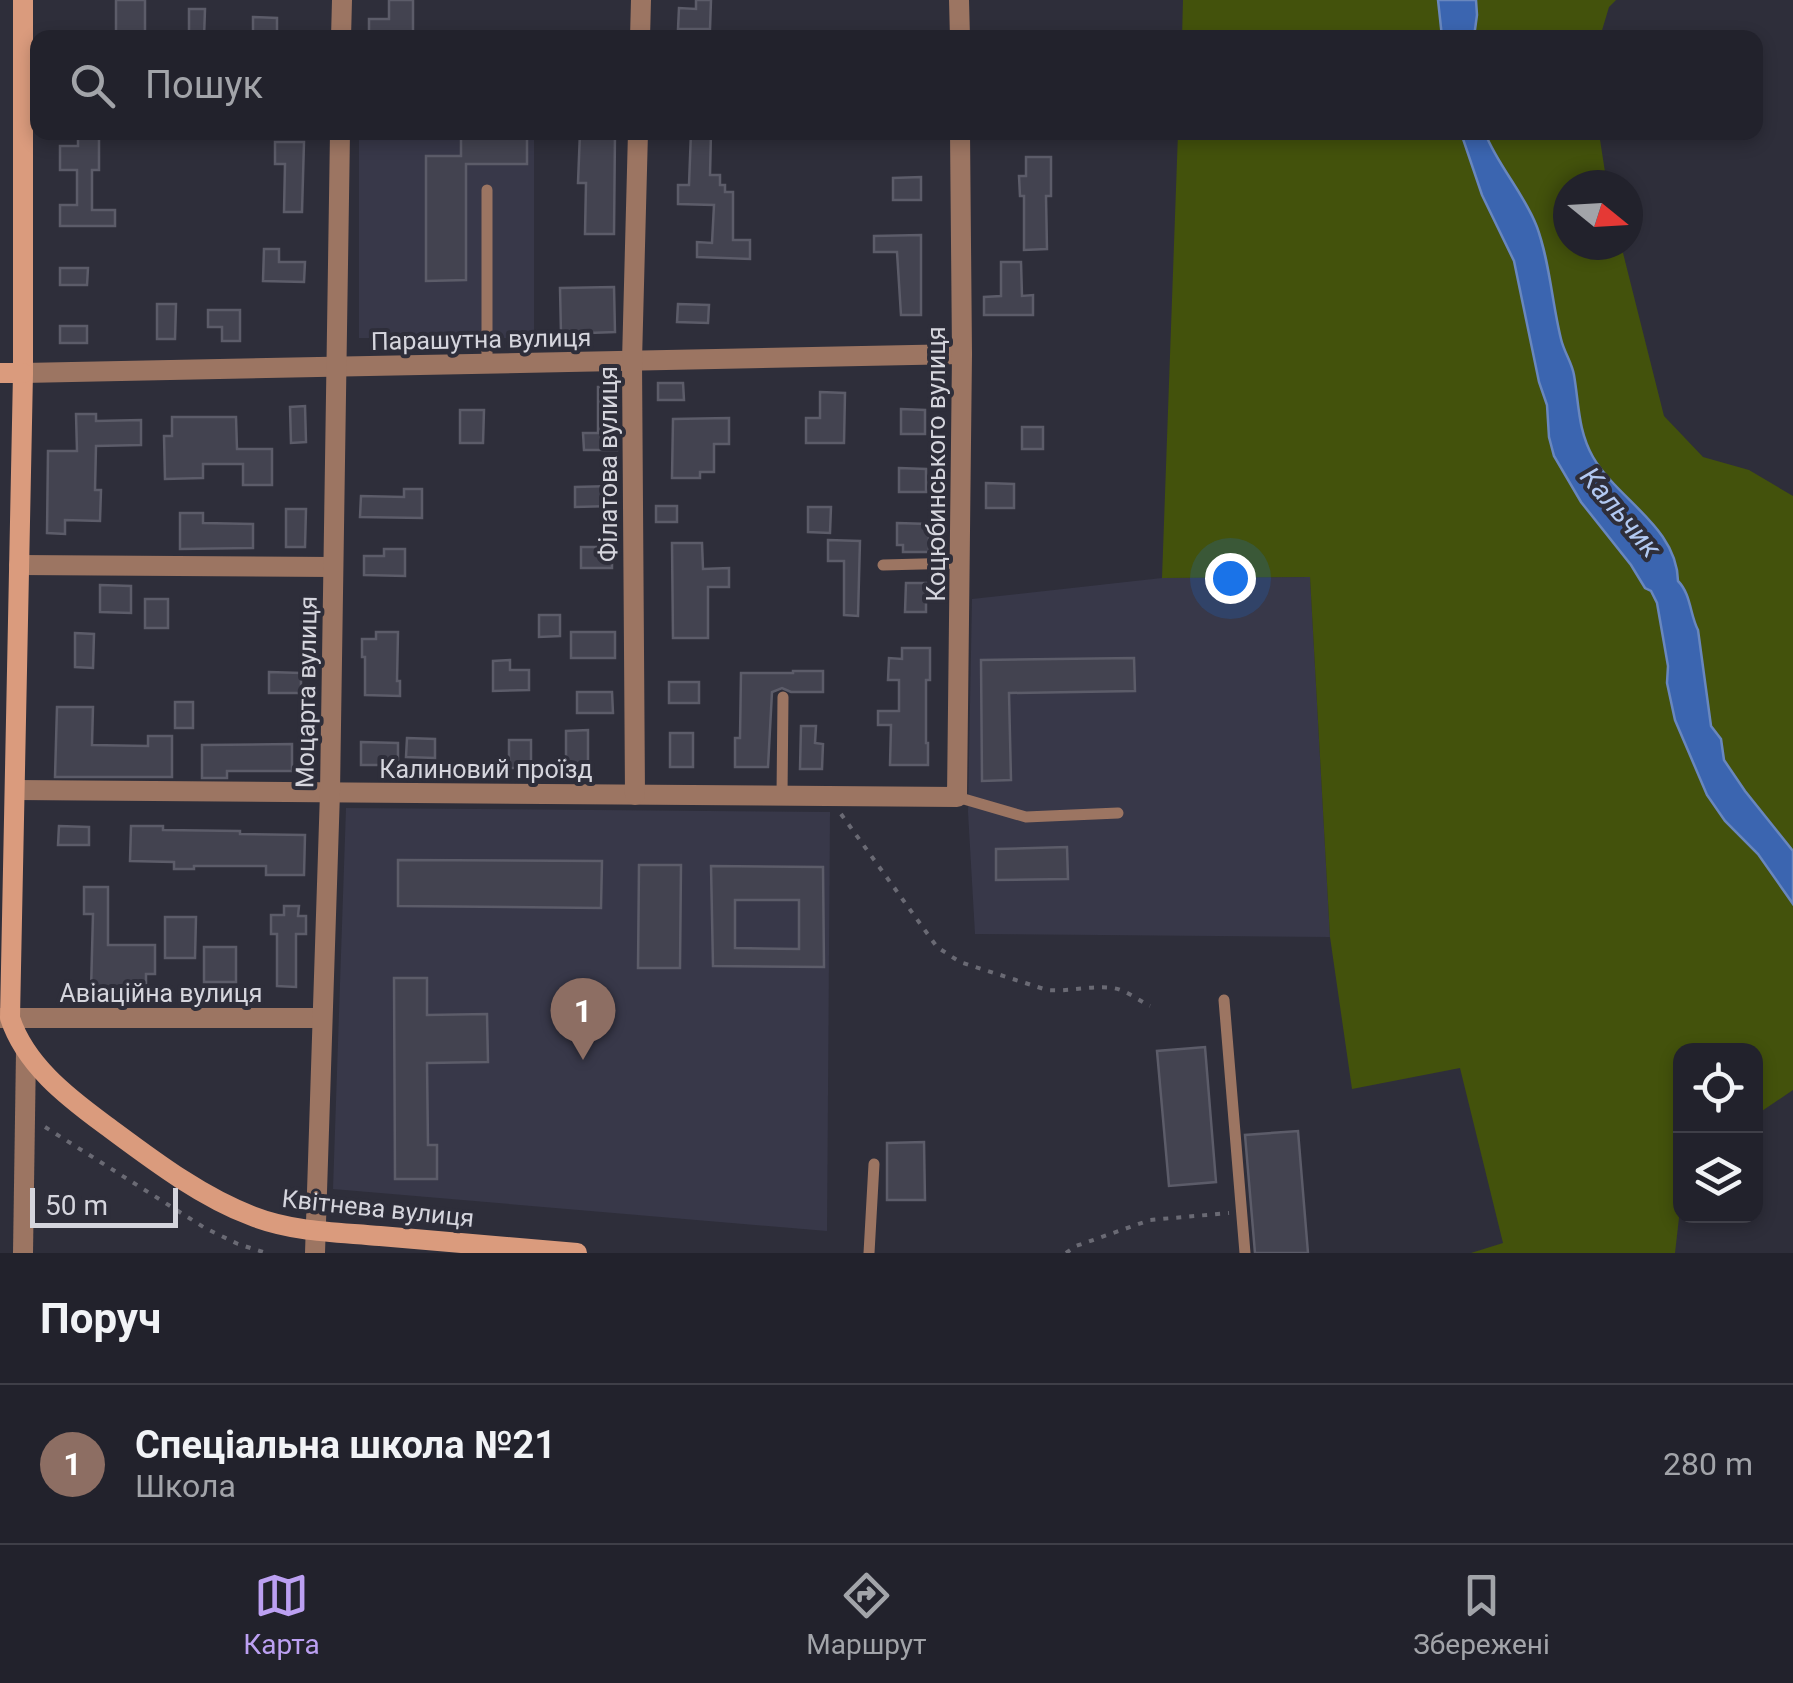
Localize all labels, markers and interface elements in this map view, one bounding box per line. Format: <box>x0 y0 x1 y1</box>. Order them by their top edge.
search box <box>30 30 1763 140</box>
icon: search <box>65 58 120 113</box>
text: Пошук <box>145 63 263 107</box>
north arrow <box>1553 170 1643 260</box>
street label: Парашутна вулиця <box>371 323 591 356</box>
street label: Коцюбинського вулиця <box>922 326 951 602</box>
street label: Філатова вулиця <box>594 366 623 562</box>
water label: Кальчик <box>1573 461 1669 565</box>
your location <box>1205 553 1256 604</box>
street label: Моцарта вулиця <box>290 596 323 788</box>
street label: Калиновий проїзд <box>379 755 593 784</box>
pin: 1 <box>550 978 616 1060</box>
street label: Авіаційна вулиця <box>60 979 262 1008</box>
map controls <box>1673 1043 1763 1223</box>
button: locate <box>1673 1043 1763 1133</box>
button: layers <box>1673 1133 1763 1223</box>
scale bar <box>30 1183 178 1228</box>
street label: Квітнева вулиця <box>280 1184 476 1233</box>
text: 50 m <box>45 1189 108 1222</box>
text: Поруч <box>40 1294 161 1343</box>
text: Спеціальна школа №21 <box>135 1423 556 1467</box>
text: 1 <box>63 1445 82 1483</box>
text: 280 m <box>1663 1445 1753 1483</box>
text: Школа <box>135 1467 236 1505</box>
tab: Карта <box>243 1568 320 1661</box>
tab: Маршрут <box>806 1568 927 1661</box>
tab: Збережені <box>1413 1568 1550 1661</box>

